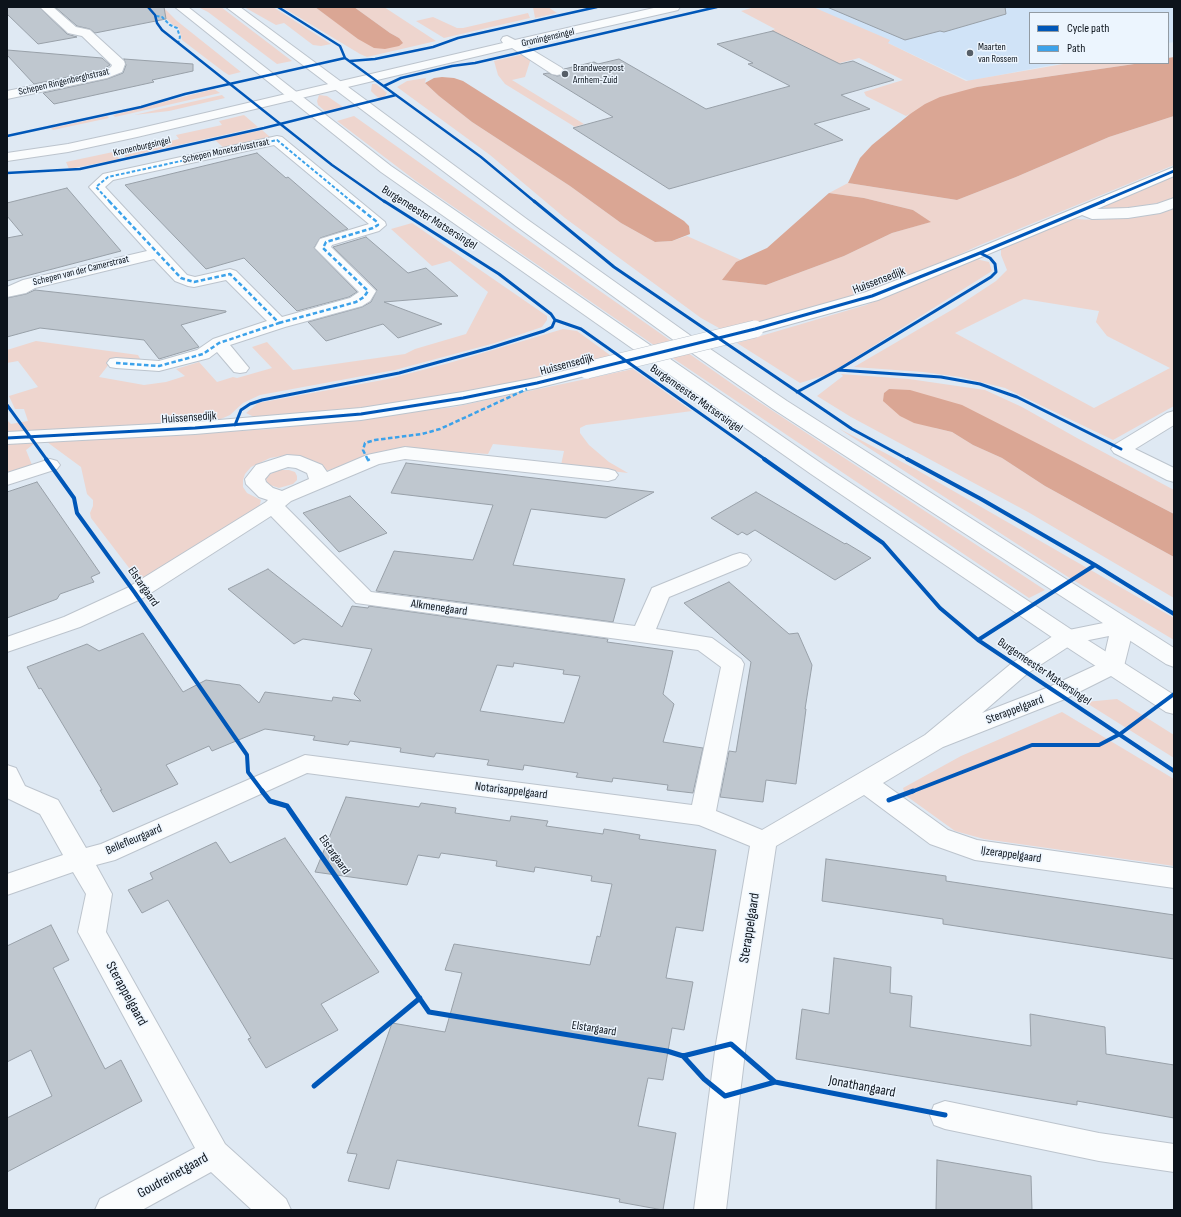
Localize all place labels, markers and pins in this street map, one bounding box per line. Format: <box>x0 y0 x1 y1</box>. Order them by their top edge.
place label: Maarten van Rossem <box>978 41 1018 64</box>
marker: Maarten van Rossem <box>965 48 975 58</box>
place label: Brandweerpost Arnhem-Zuid <box>573 62 624 86</box>
marker: Brandweerpost Arnhem-Zuid <box>560 69 570 79</box>

